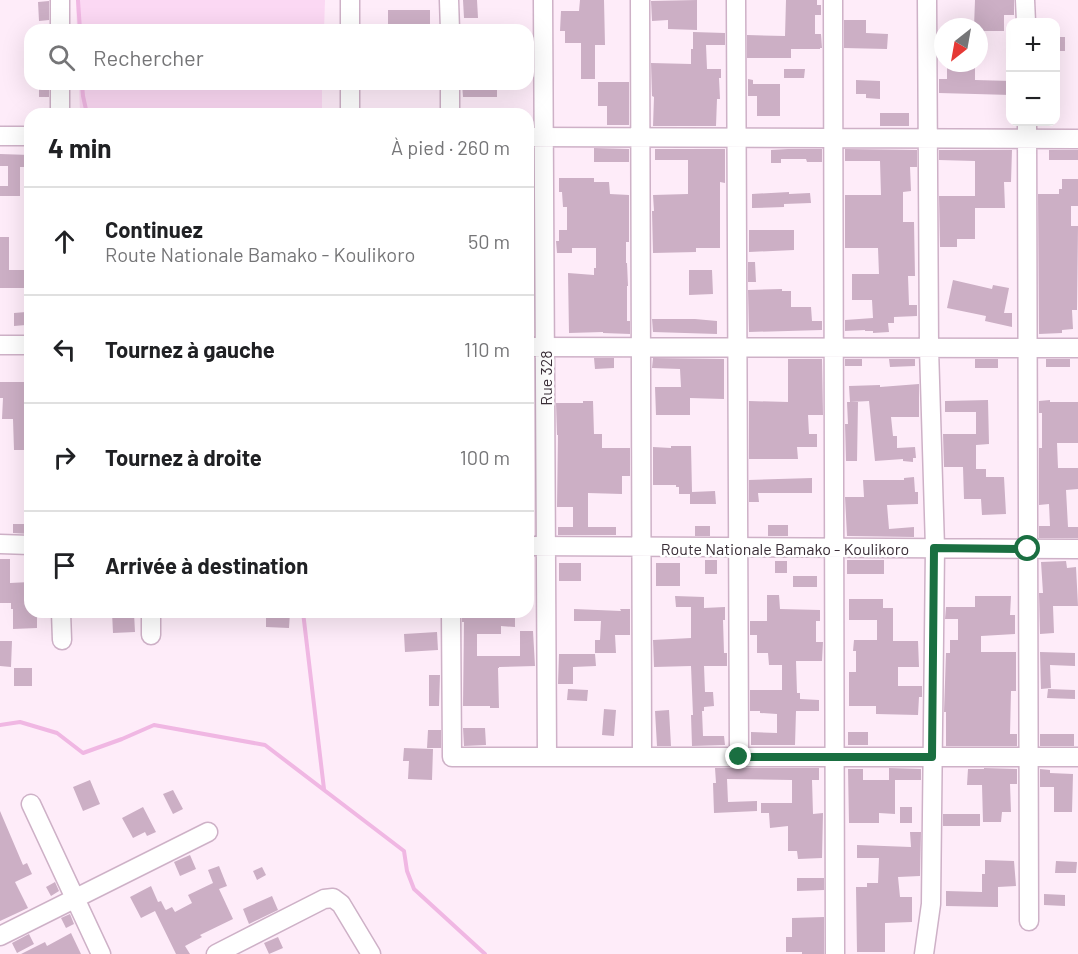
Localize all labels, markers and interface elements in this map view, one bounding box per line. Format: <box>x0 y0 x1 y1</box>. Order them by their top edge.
north arrow <box>934 18 988 72</box>
map controls <box>1006 18 1060 126</box>
button: + <box>1006 18 1060 72</box>
search box <box>24 24 534 90</box>
icon: search <box>45 41 78 74</box>
text: Rechercher <box>93 44 204 70</box>
button: − <box>1006 72 1060 126</box>
text: 4 min <box>48 132 112 163</box>
text: À pied · 260 m <box>391 135 510 159</box>
text: Continuez <box>105 216 203 242</box>
icon: ahead <box>48 225 81 258</box>
text: 50 m <box>468 229 510 253</box>
text: Route Nationale Bamako - Koulikoro <box>105 242 415 266</box>
icon: left <box>48 333 81 366</box>
text: Tournez à gauche <box>105 336 275 362</box>
text: 110 m <box>464 337 510 361</box>
street label: Rue 328 <box>536 350 555 406</box>
icon: right <box>48 441 81 474</box>
text: Tournez à droite <box>105 444 262 470</box>
text: 100 m <box>460 445 510 469</box>
route start <box>1014 535 1040 561</box>
street label: Route Nationale Bamako - Koulikoro <box>661 539 909 558</box>
icon: arrive <box>48 549 81 582</box>
text: Arrivée à destination <box>105 552 308 578</box>
route end <box>725 743 751 769</box>

